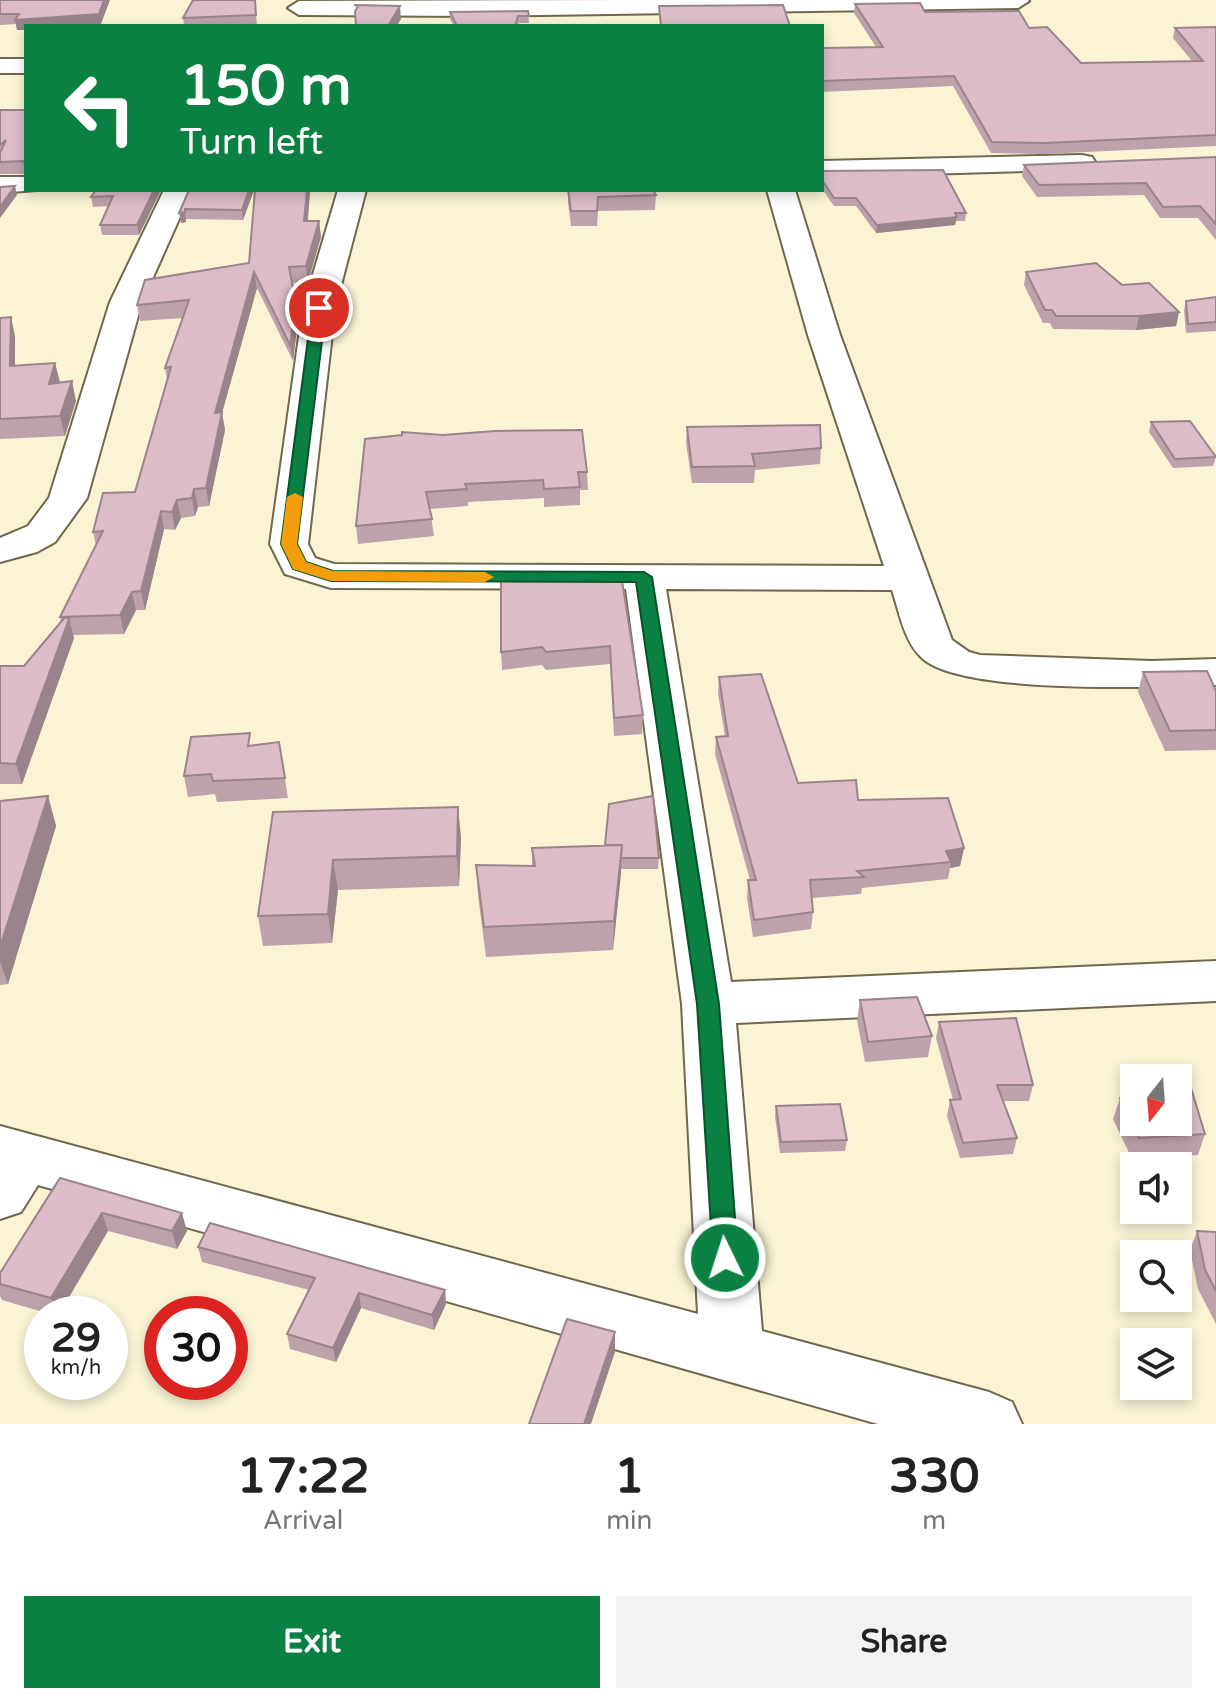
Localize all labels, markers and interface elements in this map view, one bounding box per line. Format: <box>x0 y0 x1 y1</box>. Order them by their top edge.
text: 150 m <box>180 53 351 120</box>
icon: left <box>48 56 152 160</box>
text: Turn left <box>180 121 323 164</box>
pin <box>285 274 353 342</box>
icon: arrive <box>297 286 341 330</box>
north arrow <box>1120 1064 1192 1136</box>
map controls <box>1120 1064 1192 1400</box>
button: sound <box>1120 1152 1192 1224</box>
position arrow <box>683 1216 767 1300</box>
button: search <box>1120 1240 1192 1312</box>
speed limit sign: 30 <box>144 1296 248 1400</box>
text: 29 <box>51 1314 101 1362</box>
button: layers <box>1120 1328 1192 1400</box>
text: km/h <box>51 1356 101 1380</box>
text: 17:22 <box>237 1448 370 1506</box>
text: 1 <box>614 1448 644 1506</box>
text: 330 <box>889 1448 979 1506</box>
text: Arrival <box>263 1505 343 1536</box>
text: min <box>606 1505 652 1536</box>
text: m <box>922 1505 946 1536</box>
button: Exit <box>24 1596 600 1688</box>
button: Share <box>616 1596 1192 1688</box>

